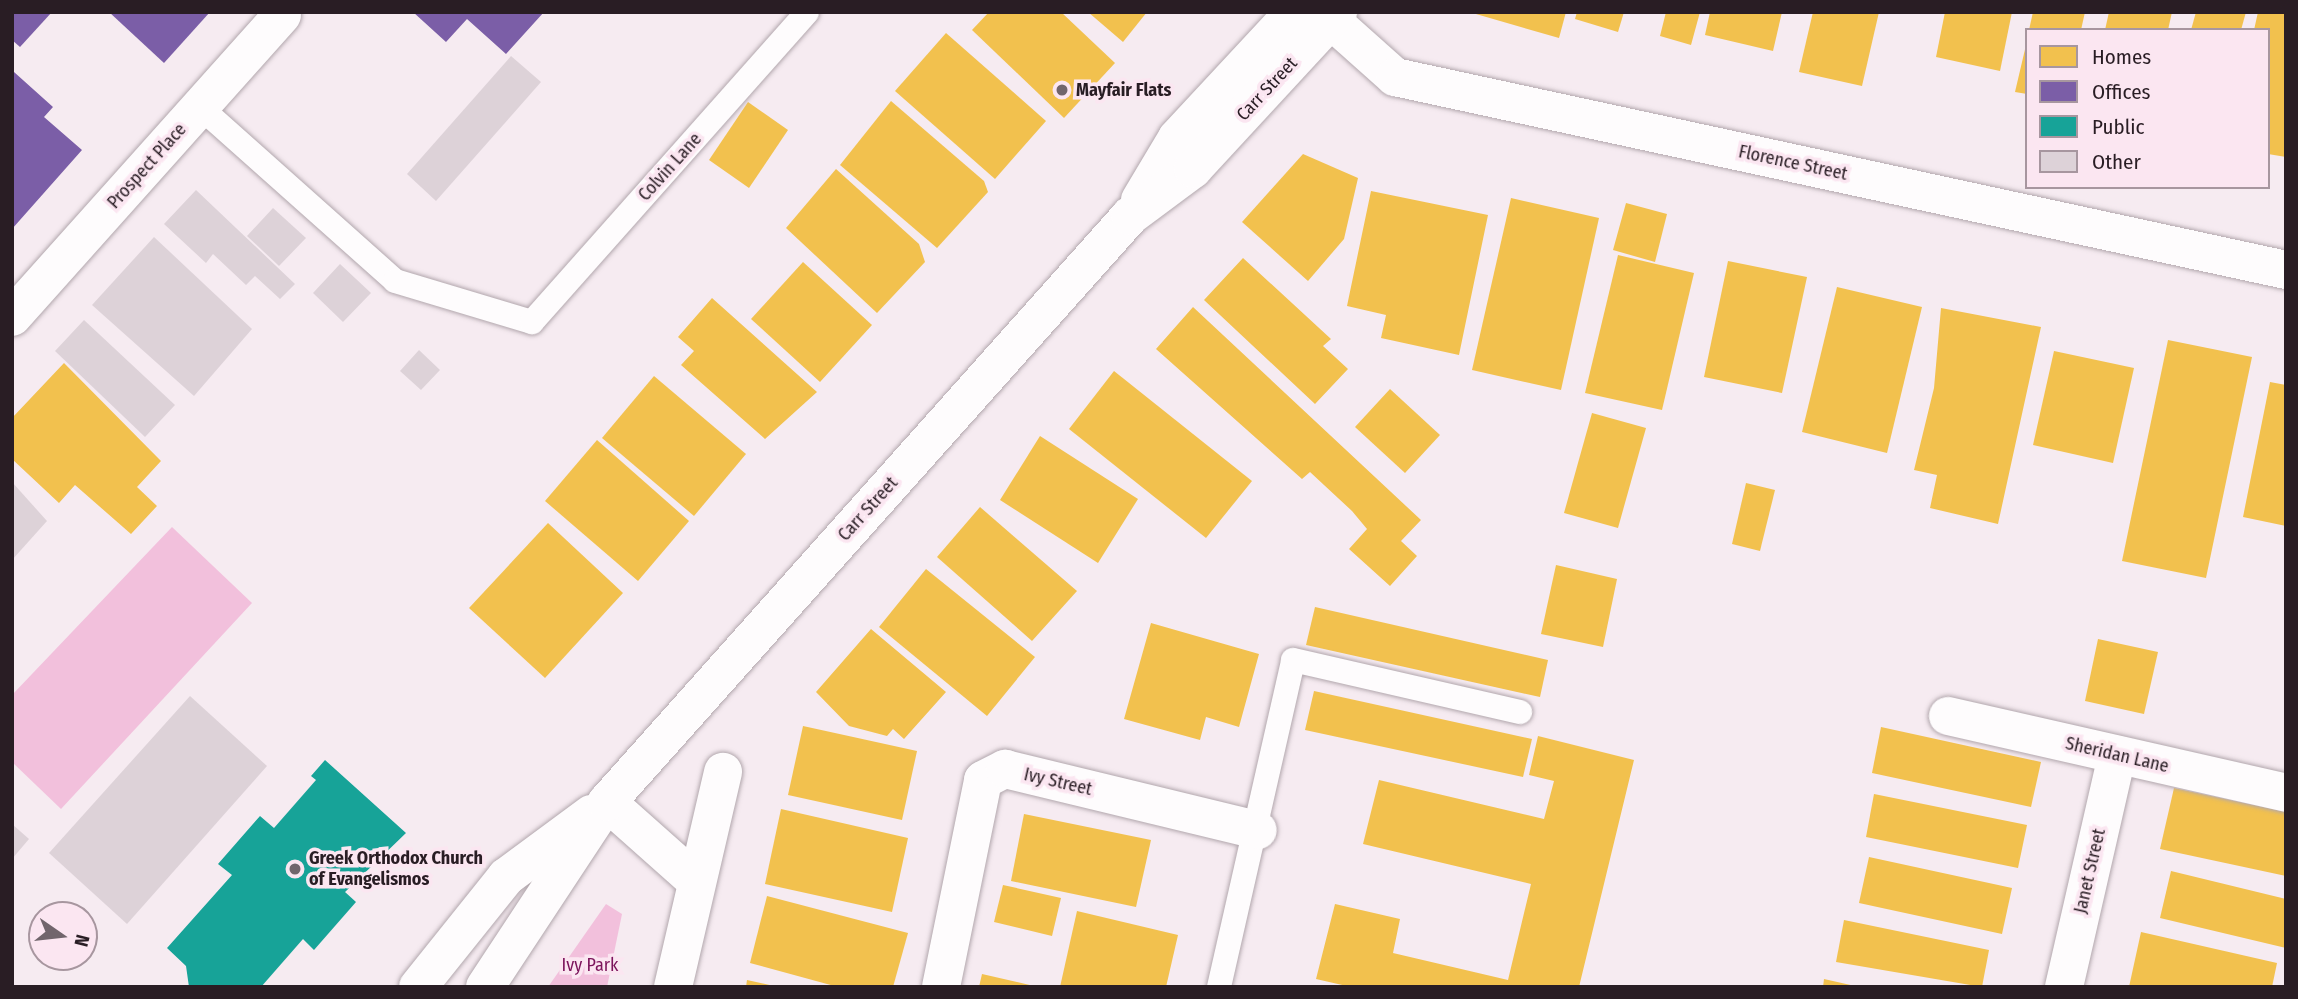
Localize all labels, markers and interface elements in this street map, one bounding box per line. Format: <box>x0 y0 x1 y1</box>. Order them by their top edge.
legend <box>2025 28 2270 189</box>
text: Homes <box>2092 44 2151 70</box>
street label: Carr Street <box>1232 53 1302 125</box>
place label: Mayfair Flats <box>1076 79 1171 101</box>
text: Offices <box>2092 79 2151 105</box>
marker: Mayfair Flats <box>1054 82 1070 98</box>
text: Public <box>2092 114 2144 140</box>
street label: Prospect Place <box>103 119 191 213</box>
street label: Colvin Lane <box>634 129 706 205</box>
street label: Florence Street <box>1737 141 1849 185</box>
text: Other <box>2092 149 2141 175</box>
street label: Carr Street <box>834 472 902 546</box>
street label: Sheridan Lane <box>2063 733 2171 777</box>
street label: Ivy Street <box>1022 764 1094 800</box>
street label: Janet Street <box>2070 826 2110 916</box>
place label: Greek Orthodox Church of Evangelismos <box>309 848 483 890</box>
marker: Greek Orthodox Church of Evangelismos <box>287 861 303 877</box>
north arrow <box>28 901 98 971</box>
text: N <box>69 932 94 949</box>
park label: Ivy Park <box>562 954 618 976</box>

